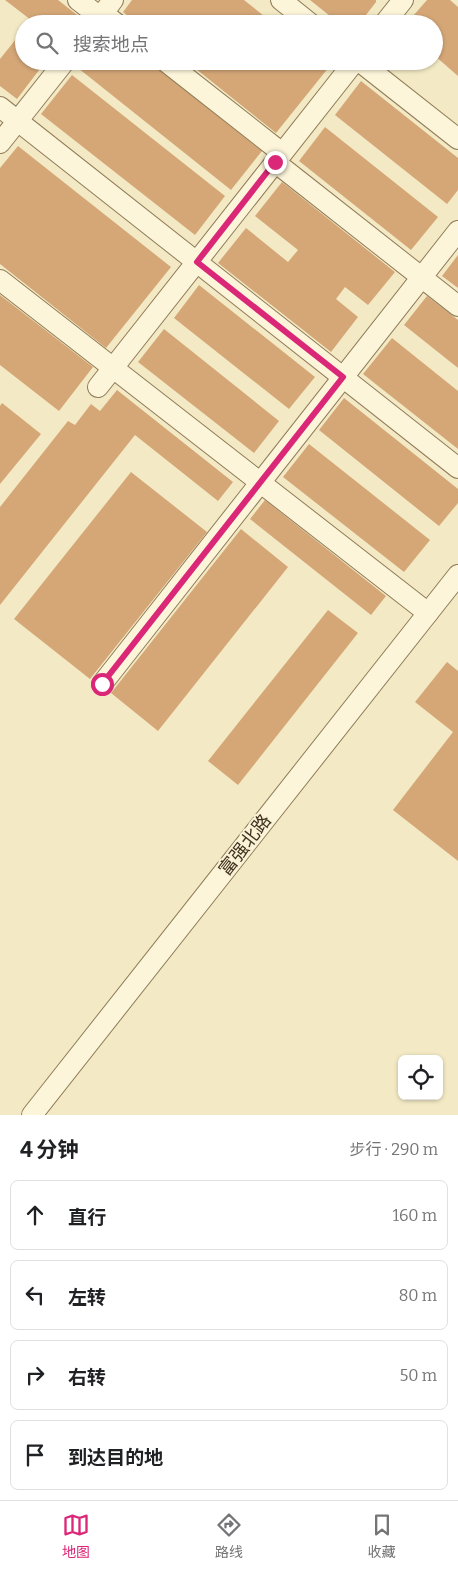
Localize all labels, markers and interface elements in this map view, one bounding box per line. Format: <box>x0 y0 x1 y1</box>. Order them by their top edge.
search box <box>15 15 443 70</box>
icon: search <box>33 29 61 57</box>
text: 搜索地点 <box>73 33 149 56</box>
route end <box>264 151 287 174</box>
route start <box>91 673 114 696</box>
street label: 富强北路 <box>214 810 276 880</box>
map controls <box>398 1055 443 1100</box>
button: locate <box>398 1055 443 1100</box>
text: 4 分钟 <box>20 1137 79 1163</box>
text: 步行 · 290 m <box>349 1140 438 1159</box>
icon: ahead <box>21 1201 49 1229</box>
text: 直行 <box>68 1206 106 1229</box>
text: 160 m <box>392 1206 437 1225</box>
icon: left <box>21 1281 49 1309</box>
text: 左转 <box>68 1286 106 1309</box>
text: 80 m <box>399 1286 437 1305</box>
icon: right <box>21 1361 49 1389</box>
text: 右转 <box>68 1366 106 1389</box>
text: 50 m <box>400 1366 437 1385</box>
icon: arrive <box>21 1441 49 1469</box>
text: 到达目的地 <box>68 1446 163 1469</box>
tab: 地图 <box>62 1511 90 1561</box>
tab: 路线 <box>215 1511 243 1561</box>
tab: 收藏 <box>368 1511 396 1561</box>

